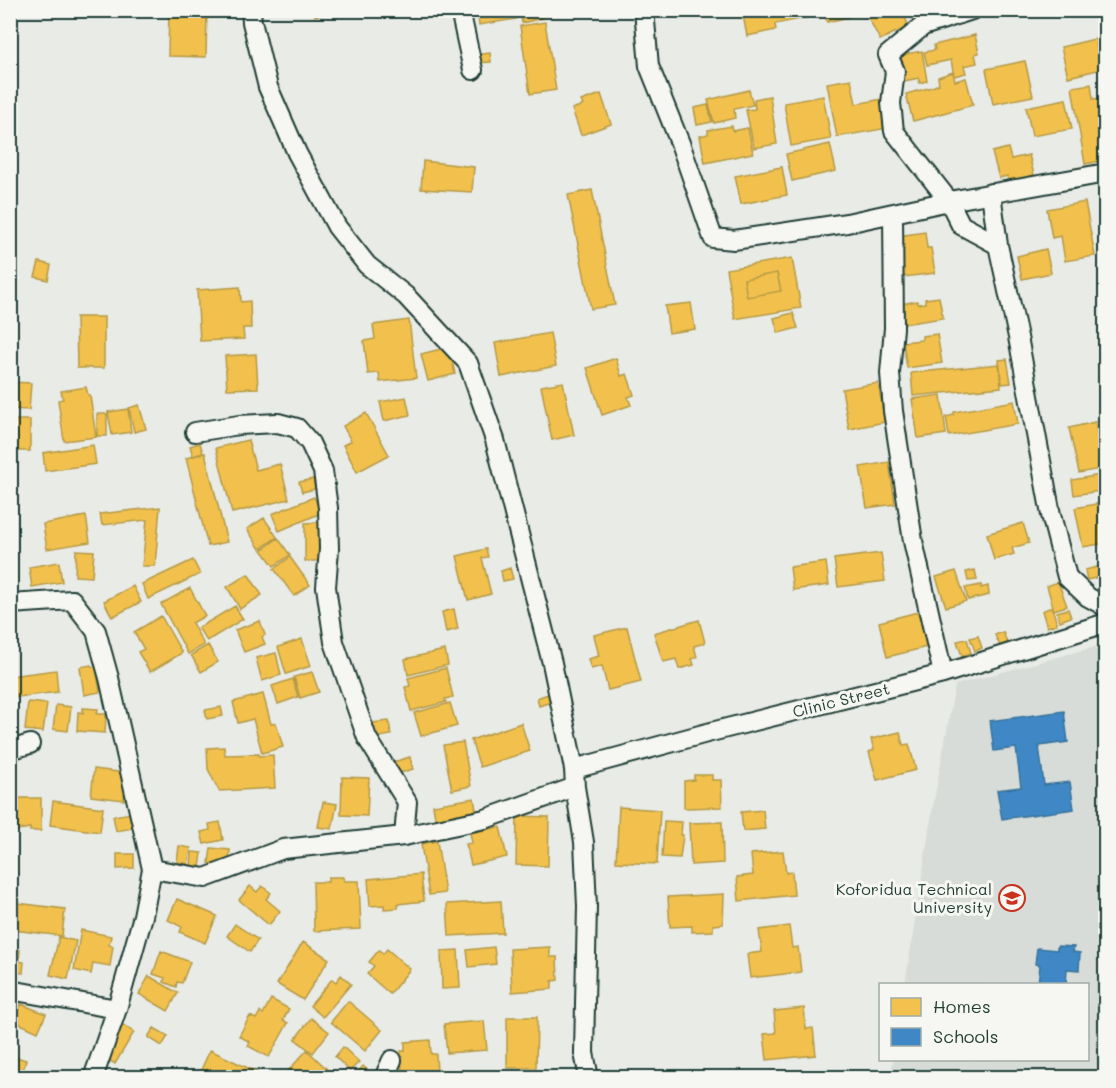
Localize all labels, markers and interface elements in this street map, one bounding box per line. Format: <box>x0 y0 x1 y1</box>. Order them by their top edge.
street label: Clinic Street <box>790 677 892 722</box>
place label: Koforidua Technical University <box>836 878 992 917</box>
school or university icon: Koforidua Technical University <box>997 883 1027 913</box>
legend <box>879 983 1089 1061</box>
text: Homes <box>933 994 991 1018</box>
text: Schools <box>933 1024 998 1048</box>

